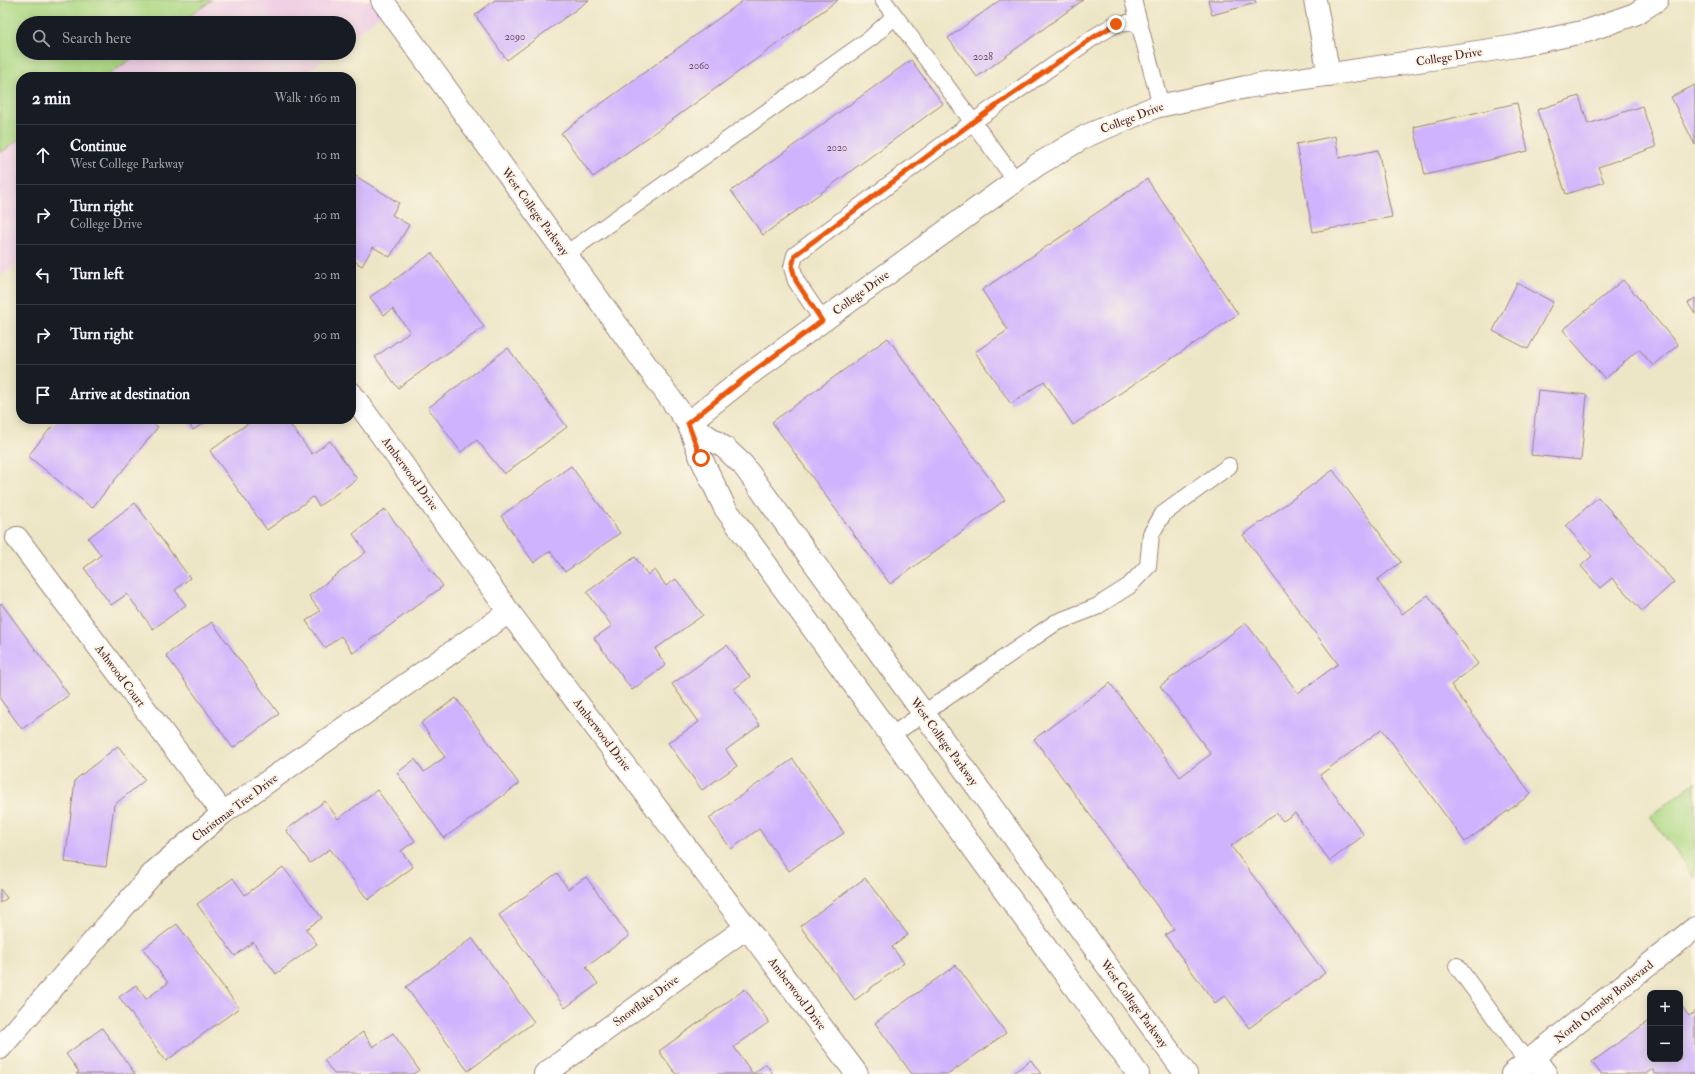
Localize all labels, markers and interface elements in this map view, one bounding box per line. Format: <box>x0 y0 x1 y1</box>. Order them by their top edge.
route end <box>1107 15 1125 33</box>
search box <box>16 16 356 60</box>
icon: search <box>30 27 52 49</box>
text: Search here <box>62 29 131 48</box>
house number: 2090 <box>505 31 525 43</box>
street label: College Drive <box>1415 44 1483 70</box>
house number: 2028 <box>973 51 993 63</box>
house number: 2060 <box>689 60 709 72</box>
text: 2 min <box>32 88 71 109</box>
text: Walk · 160 m <box>274 90 340 106</box>
street label: College Drive <box>1098 99 1166 137</box>
text: Continue <box>70 137 126 156</box>
house number: 2020 <box>827 142 847 154</box>
icon: ahead <box>32 144 54 166</box>
text: 10 m <box>316 147 340 163</box>
text: West College Parkway <box>70 156 184 172</box>
street label: West College Parkway <box>497 164 572 259</box>
text: Turn right <box>70 197 133 216</box>
icon: right <box>32 204 54 226</box>
text: 40 m <box>314 207 340 223</box>
text: College Drive <box>70 216 142 232</box>
icon: left <box>32 264 54 286</box>
text: Turn left <box>70 265 124 284</box>
text: 20 m <box>314 267 340 283</box>
street label: College Drive <box>830 267 892 319</box>
icon: right <box>32 324 54 346</box>
text: Turn right <box>70 325 133 344</box>
text: 90 m <box>314 327 340 343</box>
icon: arrive <box>32 384 54 406</box>
text: Arrive at destination <box>70 385 190 404</box>
street label: Amberwood Drive <box>378 434 442 514</box>
route start <box>692 449 710 467</box>
street label: Ashwood Court <box>91 641 148 710</box>
street label: West College Parkway <box>906 694 981 789</box>
street label: Amberwood Drive <box>569 695 634 774</box>
street label: Christmas Tree Drive <box>189 771 281 845</box>
street label: Amberwood Drive <box>764 954 829 1033</box>
street label: West College Parkway <box>1096 956 1171 1051</box>
street label: North Ormsby Boulevard <box>1551 957 1657 1047</box>
street label: Snowflake Drive <box>610 972 682 1030</box>
map controls <box>1647 990 1683 1062</box>
button: + <box>1647 990 1683 1026</box>
button: − <box>1647 1026 1683 1062</box>

